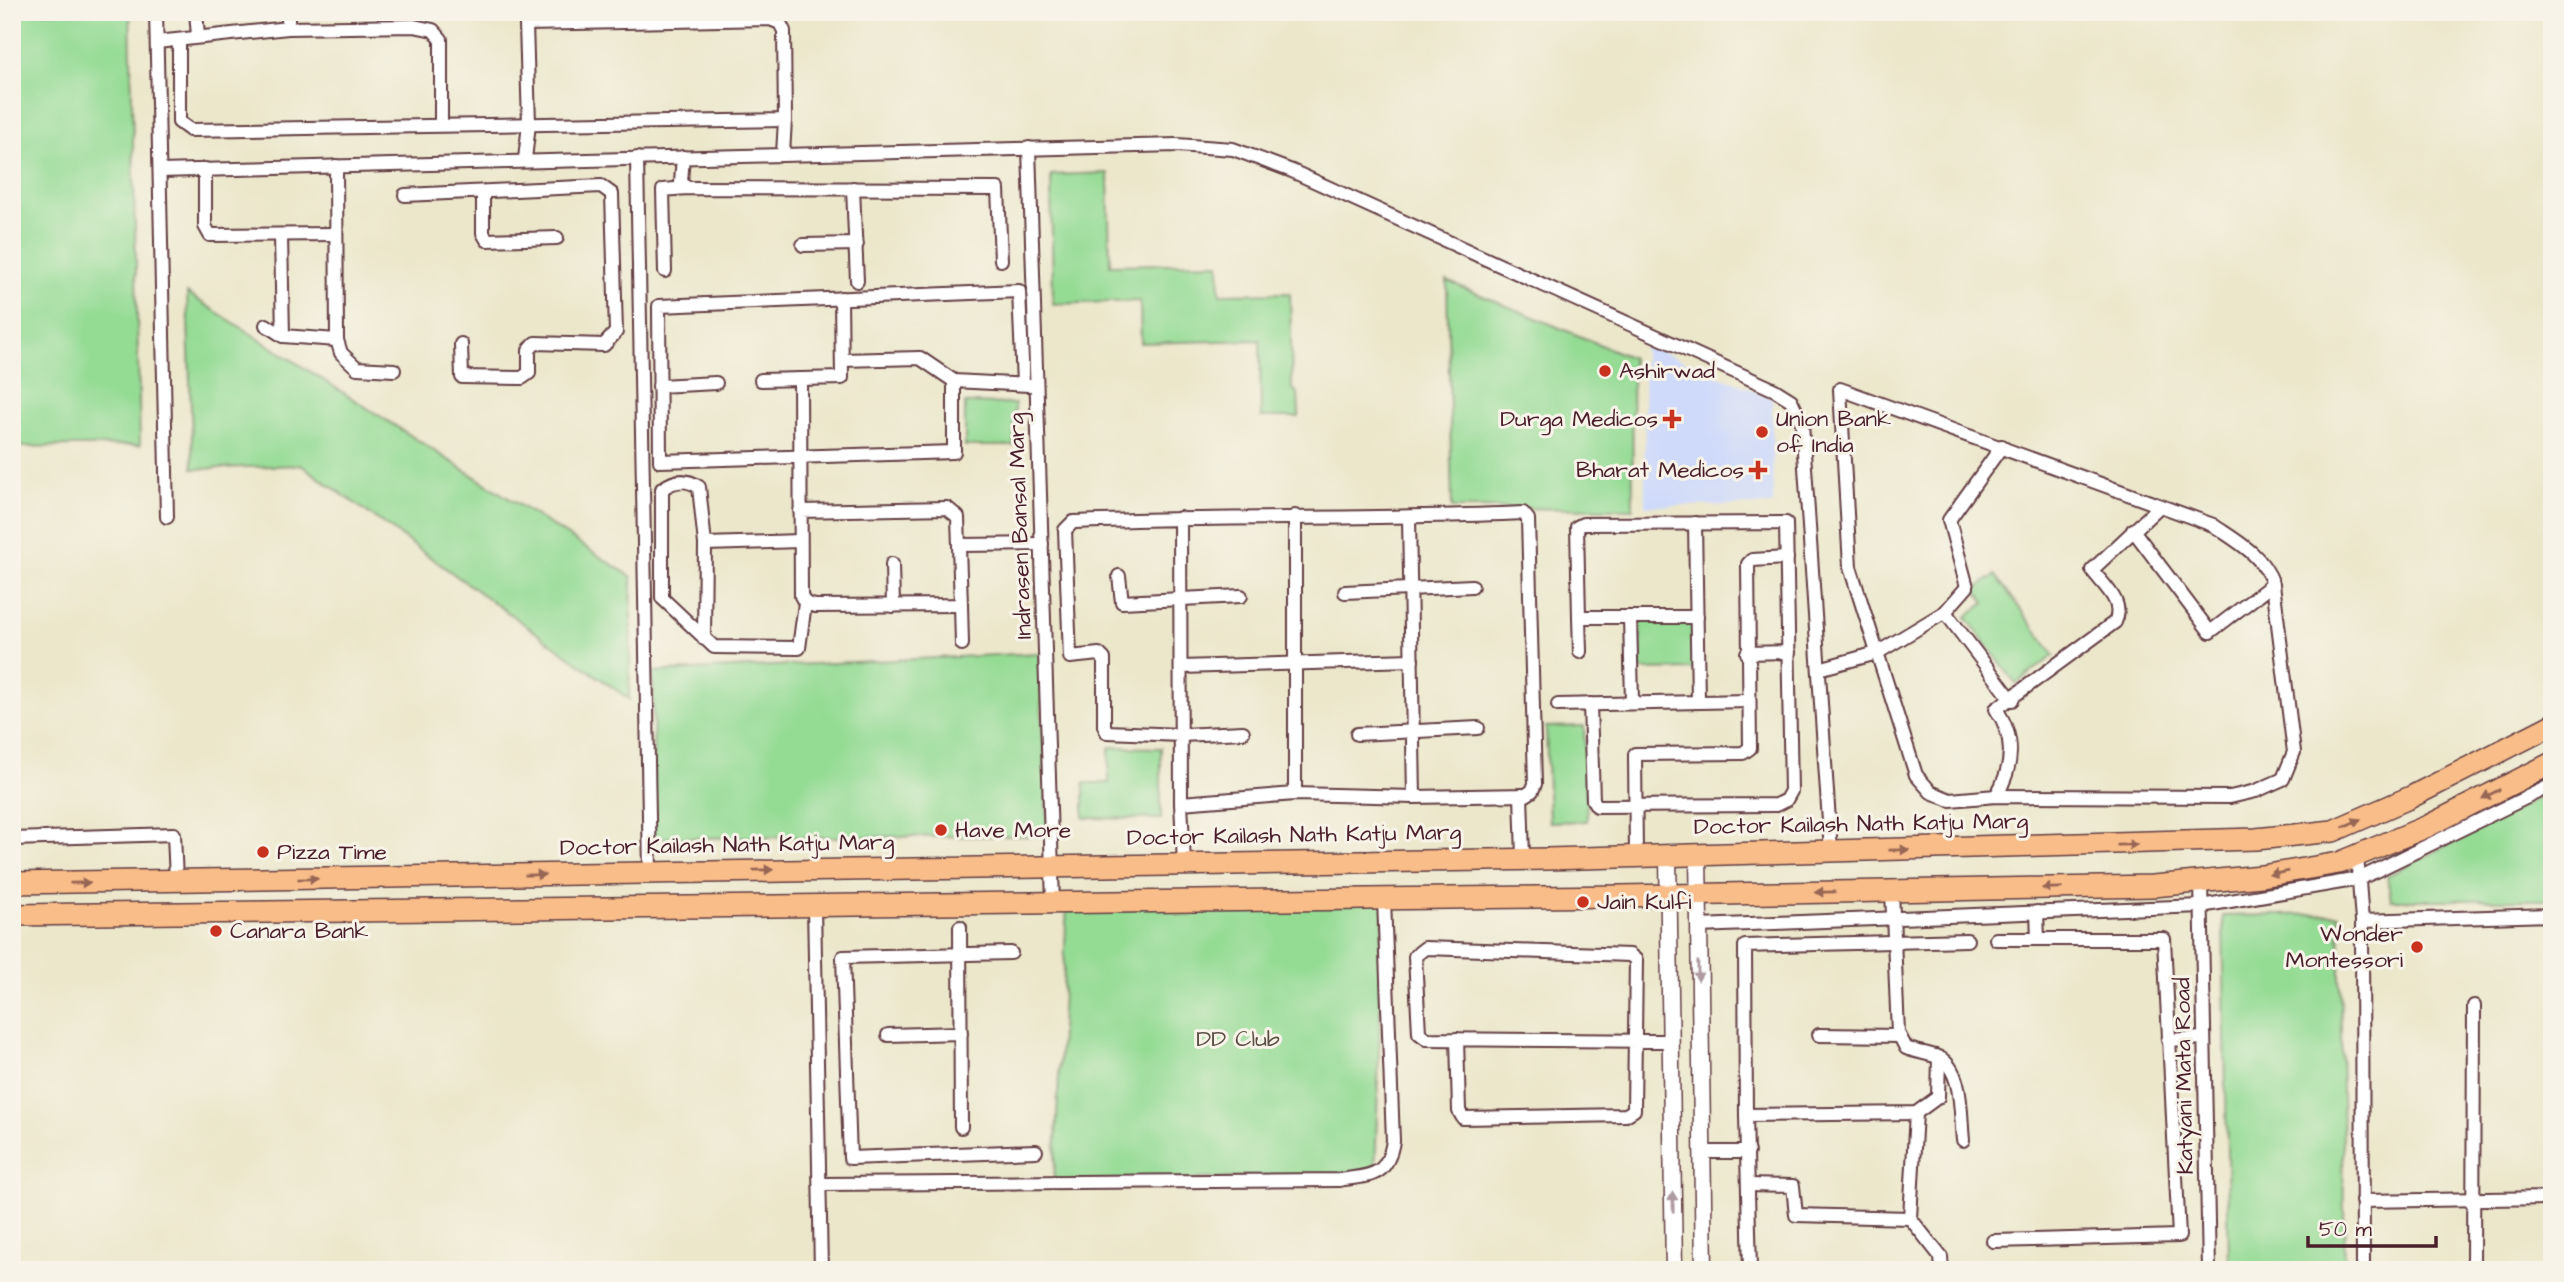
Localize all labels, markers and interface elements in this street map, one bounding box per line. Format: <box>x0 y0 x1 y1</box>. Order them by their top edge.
place label: Ashirwad <box>1619 355 1715 387</box>
marker: Ashirwad <box>1597 363 1613 379</box>
place label: Durga Medicos <box>1500 403 1658 436</box>
place label: Union Bank of India <box>1776 403 1891 461</box>
marker: Durga Medicos <box>1664 411 1680 427</box>
street label: Indrasen Bansal Marg <box>1000 412 1041 640</box>
marker: Union Bank of India <box>1754 424 1770 440</box>
place label: Bharat Medicos <box>1576 454 1744 486</box>
marker: Bharat Medicos <box>1750 462 1766 478</box>
one-way arrow <box>2481 789 2501 800</box>
street label: Doctor Kailash Nath Katju Marg <box>1694 805 2029 844</box>
place label: Have More <box>955 814 1071 846</box>
street label: Doctor Kailash Nath Katju Marg <box>1127 816 1462 855</box>
one-way arrow <box>2341 817 2362 828</box>
marker: Have More <box>933 822 949 838</box>
street label: Doctor Kailash Nath Katju Marg <box>560 826 895 865</box>
place label: Pizza Time <box>277 836 387 868</box>
one-way arrow <box>2116 839 2138 851</box>
marker: Pizza Time <box>255 844 271 860</box>
one-way arrow <box>1888 844 1910 856</box>
one-way arrow <box>752 865 774 876</box>
one-way arrow <box>2268 868 2290 879</box>
one-way arrow <box>525 869 547 880</box>
one-way arrow <box>297 873 319 885</box>
one-way arrow <box>70 877 92 888</box>
one-way arrow <box>2041 882 2063 893</box>
place label: Jain Kulfi <box>1597 886 1692 918</box>
one-way arrow <box>1814 887 1836 898</box>
marker: Jain Kulfi <box>1575 894 1591 910</box>
place label: Canara Bank <box>230 915 368 947</box>
place label: Wonder Montessori <box>2286 918 2404 976</box>
marker: Canara Bank <box>208 923 224 939</box>
marker: Wonder Montessori <box>2409 939 2425 955</box>
one-way arrow <box>1693 960 1704 982</box>
street label: Katyani Mata Road <box>2166 977 2203 1175</box>
park label: DD Club <box>1196 1023 1280 1055</box>
one-way arrow <box>1667 1190 1678 1212</box>
scale bar <box>2308 1205 2436 1249</box>
text: 50 m <box>2319 1215 2373 1244</box>

